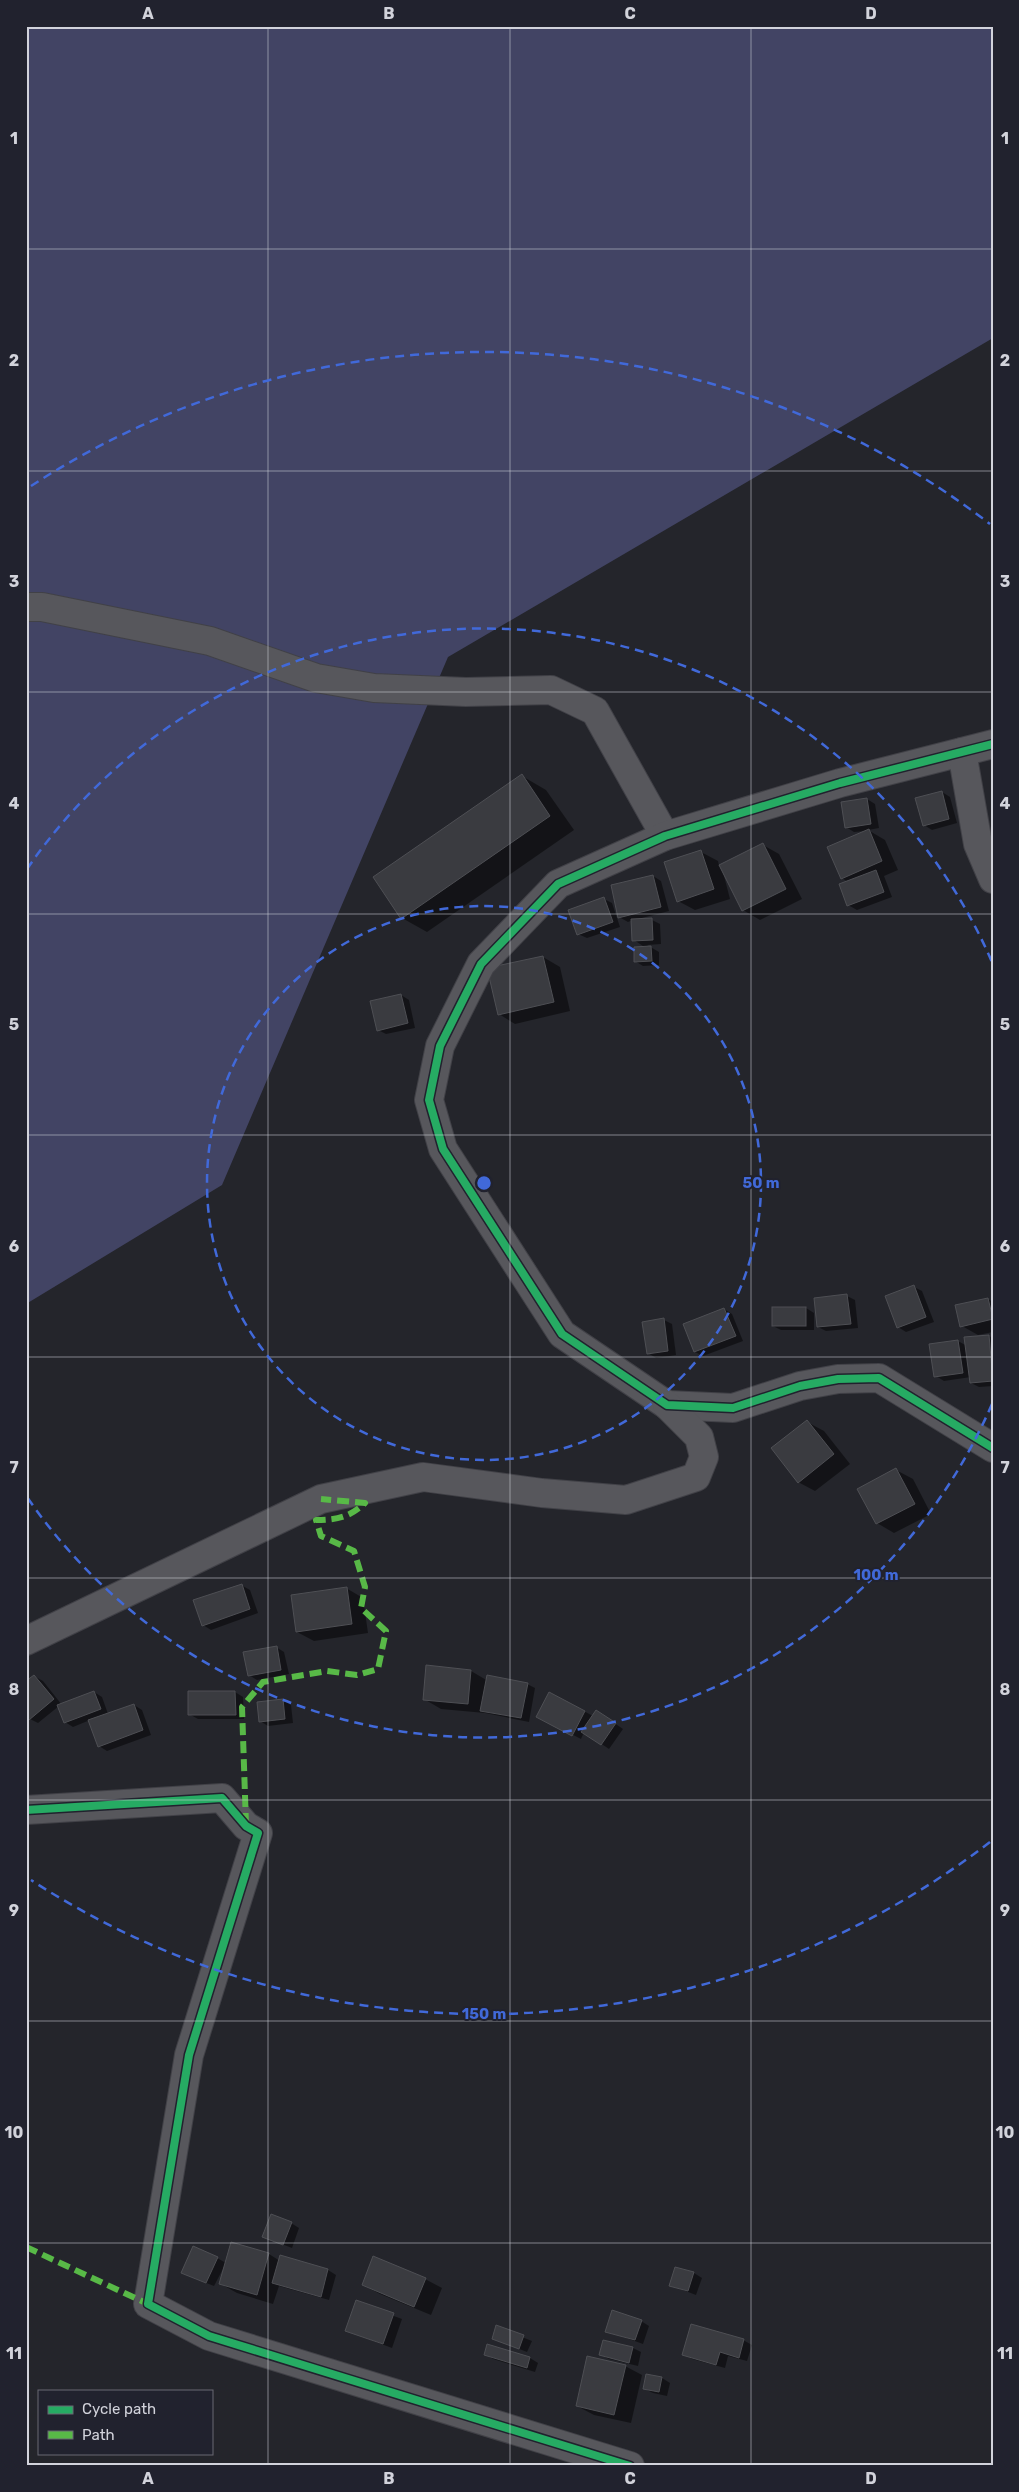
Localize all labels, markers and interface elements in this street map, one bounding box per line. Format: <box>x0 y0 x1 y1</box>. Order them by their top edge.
text: A <box>142 4 154 23</box>
text: B <box>383 4 395 23</box>
text: C <box>624 4 636 23</box>
text: D <box>865 4 877 23</box>
text: 1 <box>10 129 18 148</box>
text: 1 <box>1001 129 1009 148</box>
text: 2 <box>9 351 19 370</box>
text: 2 <box>1000 351 1010 370</box>
text: 3 <box>9 572 19 591</box>
text: 3 <box>1000 572 1010 591</box>
text: 4 <box>9 794 20 813</box>
text: 4 <box>1000 794 1011 813</box>
text: 5 <box>9 1015 19 1034</box>
text: 5 <box>1000 1015 1010 1034</box>
centre of rings <box>475 1174 493 1192</box>
text: 50 m <box>743 1174 779 1192</box>
text: 6 <box>9 1237 19 1256</box>
text: 6 <box>1000 1237 1010 1256</box>
text: 7 <box>9 1458 19 1477</box>
text: 7 <box>1000 1458 1010 1477</box>
text: 100 m <box>854 1566 898 1584</box>
text: 8 <box>9 1680 20 1699</box>
text: 8 <box>1000 1680 1011 1699</box>
text: 9 <box>9 1901 19 1920</box>
text: 9 <box>1000 1901 1010 1920</box>
text: 150 m <box>462 2005 506 2023</box>
text: 10 <box>5 2123 24 2142</box>
text: 10 <box>996 2123 1015 2142</box>
text: 11 <box>6 2344 22 2363</box>
text: 11 <box>997 2344 1013 2363</box>
legend <box>38 2390 212 2454</box>
text: Cycle path <box>82 2400 156 2418</box>
text: Path <box>82 2426 115 2444</box>
text: A <box>142 2469 154 2488</box>
text: B <box>383 2469 395 2488</box>
text: C <box>624 2469 636 2488</box>
text: D <box>865 2469 877 2488</box>

